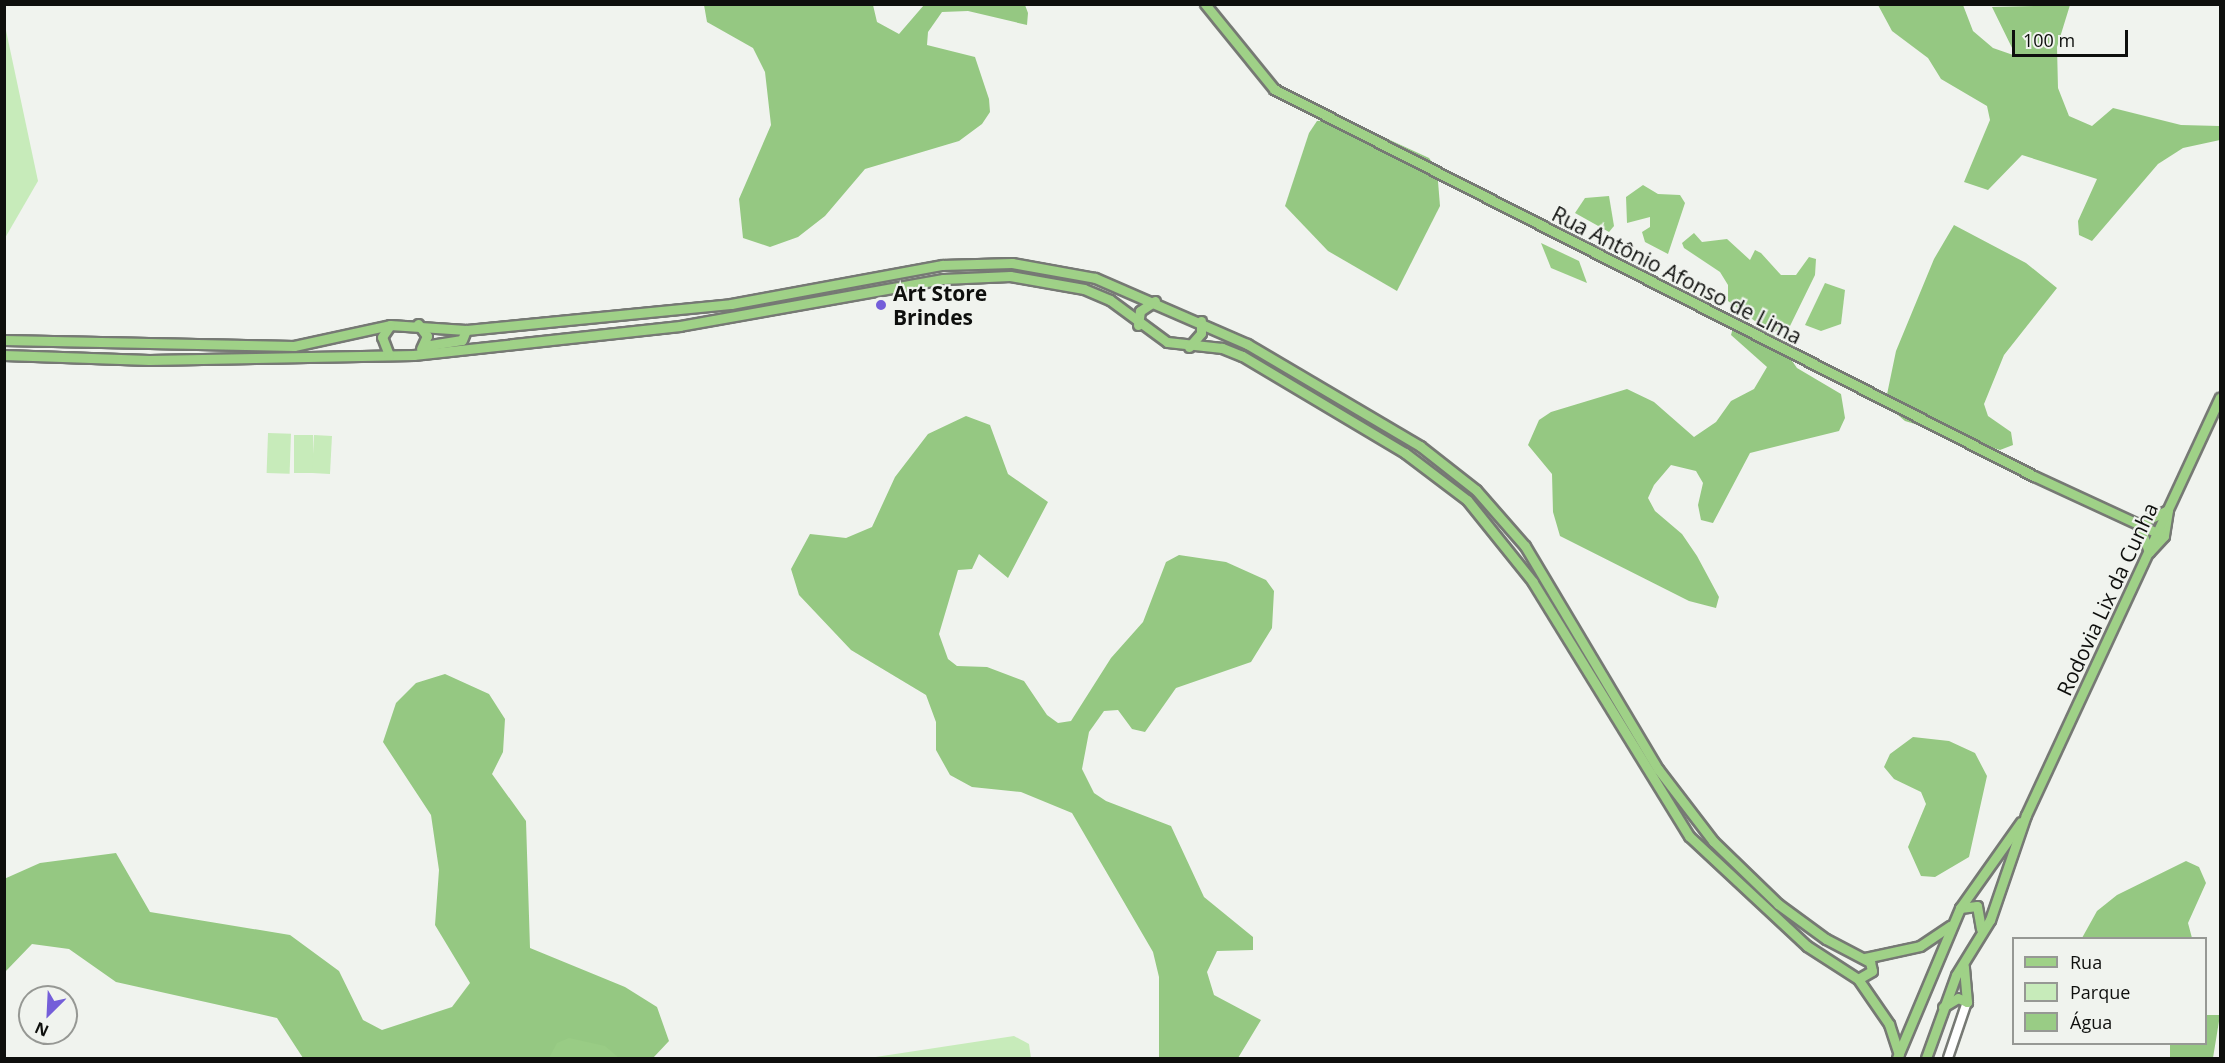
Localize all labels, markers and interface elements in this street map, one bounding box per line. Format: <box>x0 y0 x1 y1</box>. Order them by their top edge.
scale bar <box>2015 18 2130 56</box>
text: 100 m <box>2023 28 2075 52</box>
street label: Rua Antônio Afonso de Lima <box>1548 201 1806 349</box>
place label: Art Store Brindes <box>893 280 987 330</box>
marker: Art Store Brindes <box>874 298 888 312</box>
street label: Rodovia Lix da Cunha <box>2051 498 2163 700</box>
legend <box>2012 937 2207 1045</box>
text: Rua <box>2070 950 2102 974</box>
text: Parque <box>2070 980 2130 1004</box>
north arrow <box>18 985 78 1045</box>
text: Água <box>2070 1010 2112 1034</box>
text: N <box>31 1017 52 1042</box>

